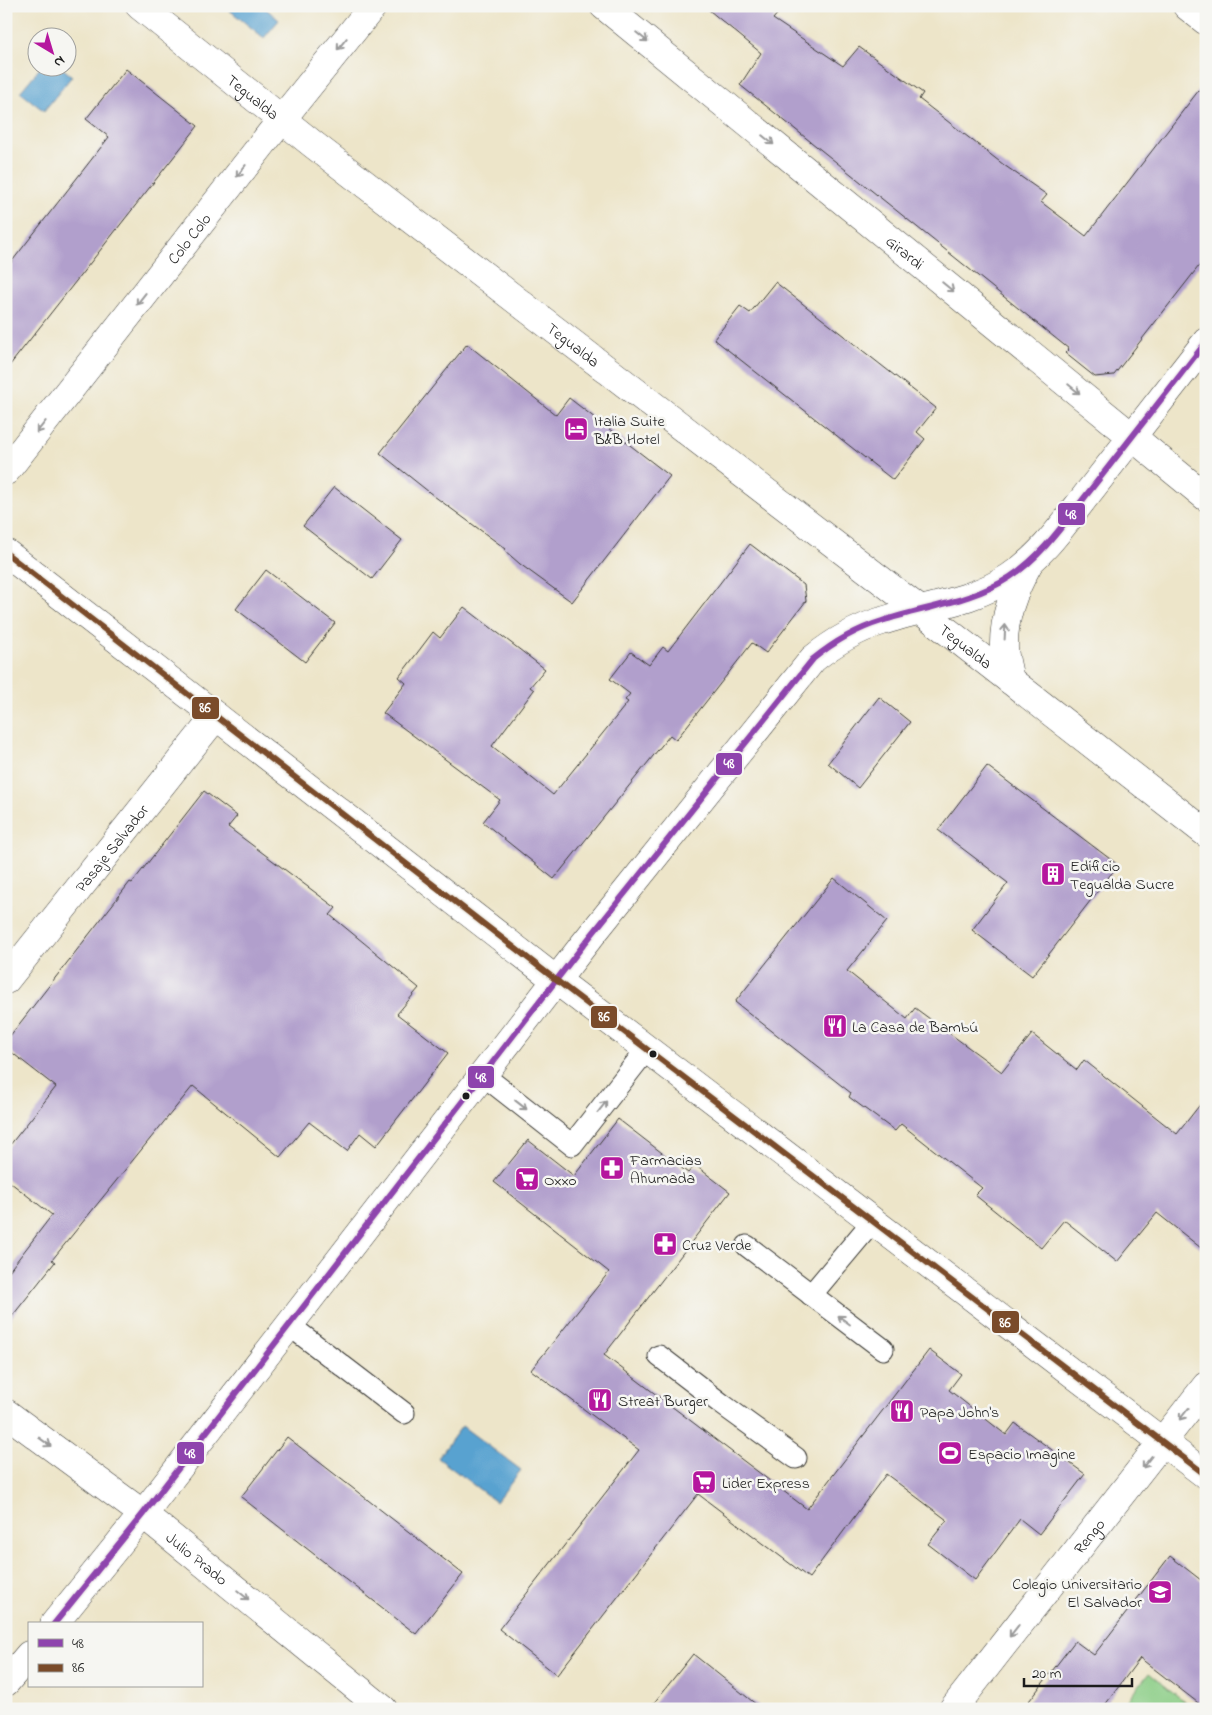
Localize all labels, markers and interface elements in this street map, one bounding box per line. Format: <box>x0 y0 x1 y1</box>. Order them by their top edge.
north arrow <box>28 28 78 78</box>
one-way arrow <box>635 32 648 43</box>
one-way arrow <box>337 37 348 50</box>
text: N <box>49 50 69 72</box>
street label: Tegualda <box>220 69 284 127</box>
one-way arrow <box>761 134 774 145</box>
one-way arrow <box>236 164 247 177</box>
street label: Colo Colo <box>162 209 218 270</box>
street label: Girardi <box>880 230 929 277</box>
one-way arrow <box>942 281 955 292</box>
one-way arrow <box>136 292 146 306</box>
street label: Tegualda <box>541 318 604 374</box>
one-way arrow <box>1068 384 1081 395</box>
place label: Italia Suite B&B Hotel <box>593 410 666 452</box>
hotel icon: Italia Suite B&B Hotel <box>563 416 589 442</box>
one-way arrow <box>35 420 46 433</box>
line badge: 48 <box>1057 502 1086 526</box>
text: 48 <box>1064 505 1077 526</box>
street label: Tegualda <box>933 619 997 676</box>
one-way arrow <box>1000 624 1010 640</box>
line badge: 86 <box>191 696 220 720</box>
text: 86 <box>198 698 212 719</box>
line badge: 48 <box>715 752 743 776</box>
text: 48 <box>722 754 735 775</box>
street label: Pasaje Salvador <box>70 800 155 898</box>
place label: Edificio Tegualda Sucre <box>1070 855 1175 897</box>
building icon: Edificio Tegualda Sucre <box>1040 861 1066 887</box>
line badge: 86 <box>590 1005 618 1029</box>
text: 86 <box>597 1007 611 1028</box>
restaurant icon: La Casa de Bambú <box>822 1013 848 1039</box>
place label: La Casa de Bambú <box>852 1016 978 1040</box>
unlabelled marker <box>648 1049 658 1059</box>
line badge: 48 <box>467 1065 495 1089</box>
text: 48 <box>474 1068 487 1089</box>
unlabelled marker <box>461 1091 471 1101</box>
one-way arrow <box>514 1100 527 1111</box>
one-way arrow <box>596 1101 607 1114</box>
place label: Farmacias Ahumada <box>629 1149 702 1191</box>
pharmacy icon: Farmacias Ahumada <box>599 1155 625 1181</box>
supermarket icon: Oxxo <box>514 1166 540 1192</box>
place label: Oxxo <box>544 1169 577 1193</box>
pharmacy icon: Cruz Verde <box>652 1231 678 1257</box>
place label: Cruz Verde <box>682 1234 752 1258</box>
line badge: 86 <box>991 1310 1020 1334</box>
text: 86 <box>998 1313 1012 1334</box>
one-way arrow <box>837 1315 851 1325</box>
restaurant icon: Streat Burger <box>587 1387 613 1413</box>
place label: Streat Burger <box>618 1390 708 1414</box>
restaurant icon: Papa John's <box>889 1398 915 1424</box>
place label: Papa John's <box>920 1401 999 1425</box>
one-way arrow <box>1179 1407 1190 1420</box>
one-way arrow <box>38 1436 51 1447</box>
sports icon: Espacio Imagine <box>937 1440 963 1466</box>
line badge: 48 <box>176 1441 205 1465</box>
place label: Espacio Imagine <box>968 1443 1076 1467</box>
text: 48 <box>183 1444 196 1465</box>
one-way arrow <box>1141 1455 1152 1468</box>
supermarket icon: Lider Express <box>691 1469 717 1495</box>
place label: Lider Express <box>722 1472 810 1496</box>
street label: Rengo <box>1069 1514 1112 1560</box>
street label: Julio Prado <box>160 1527 232 1592</box>
place label: Colegio Universitario El Salvador <box>1012 1573 1142 1615</box>
school or university icon: Colegio Universitario El Salvador <box>1147 1579 1173 1605</box>
one-way arrow <box>236 1590 249 1601</box>
legend <box>28 1622 202 1688</box>
one-way arrow <box>1008 1624 1019 1637</box>
text: 48 <box>72 1633 84 1655</box>
scale bar <box>1024 1655 1132 1687</box>
text: 86 <box>72 1657 85 1679</box>
text: 20 m <box>1032 1663 1062 1685</box>

